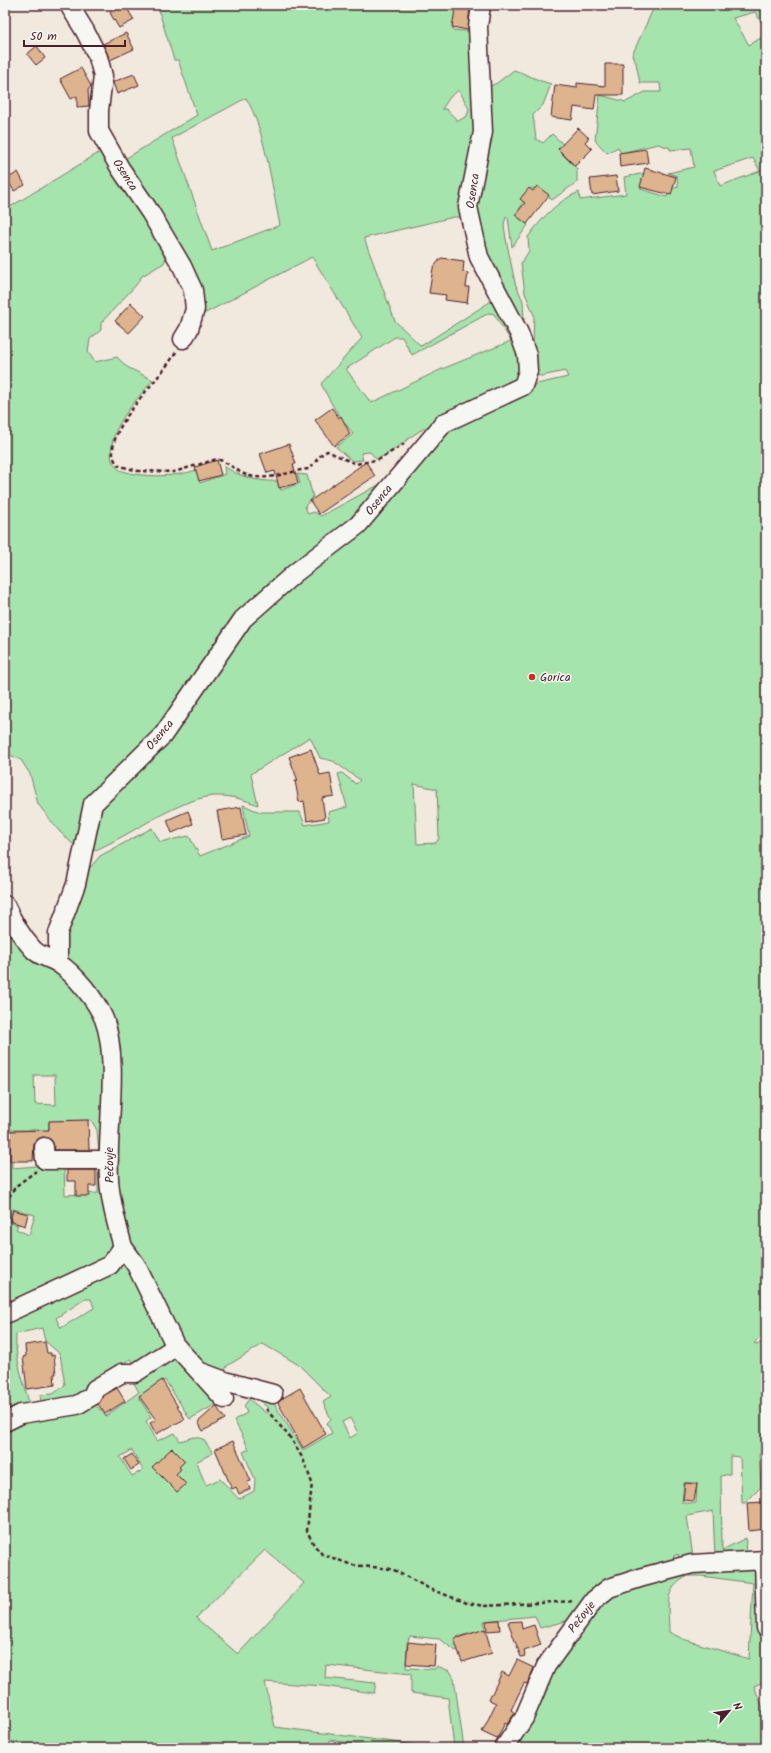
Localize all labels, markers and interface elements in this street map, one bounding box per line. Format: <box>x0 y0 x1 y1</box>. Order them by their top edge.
scale bar <box>24 22 125 48</box>
text: 50 m <box>30 27 57 46</box>
street label: Osenca <box>107 155 143 195</box>
street label: Osenca <box>461 172 485 210</box>
street label: Osenca <box>361 480 398 520</box>
place label: Gorica <box>540 668 571 687</box>
marker: Gorica <box>527 672 537 682</box>
street label: Osenca <box>141 715 179 755</box>
street label: Pečovje <box>100 1146 120 1183</box>
street label: Pečovje <box>563 1596 601 1637</box>
north arrow <box>709 1691 749 1731</box>
text: N <box>727 1699 746 1714</box>

